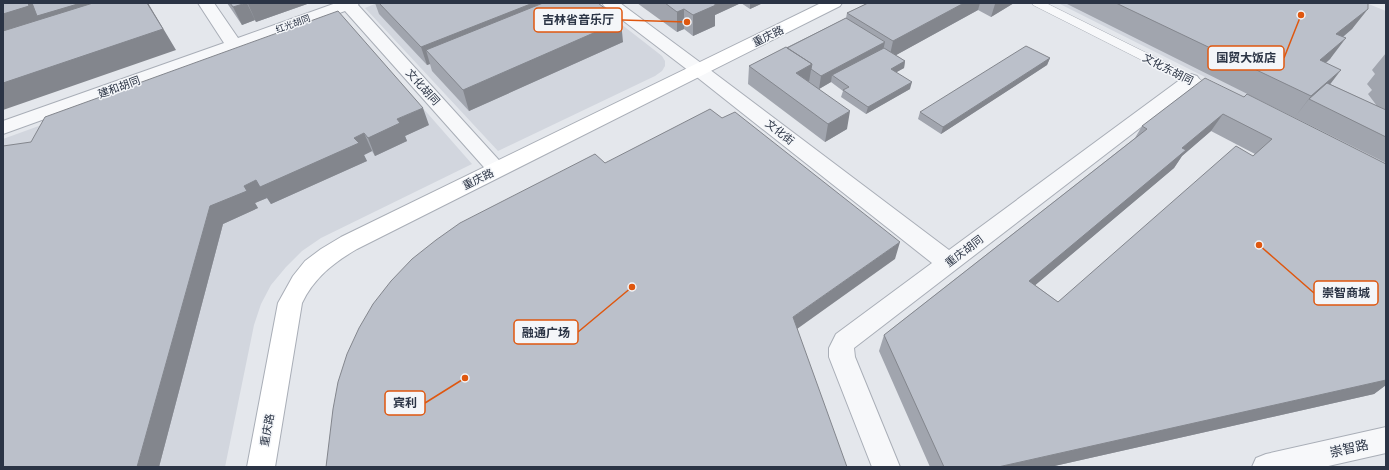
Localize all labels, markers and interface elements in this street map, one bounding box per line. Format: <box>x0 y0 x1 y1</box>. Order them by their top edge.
callout: 吉林省音乐厅 <box>534 8 622 32</box>
street label: 红光胡同 <box>274 12 312 36</box>
text: 吉林省音乐厅 <box>542 12 614 28</box>
street label: 重庆路 <box>750 22 786 50</box>
callout: 国贸大饭店 <box>1208 46 1284 70</box>
street label: 文化东胡同 <box>1140 50 1196 88</box>
text: 国贸大饭店 <box>1216 50 1276 66</box>
street label: 文化胡同 <box>403 66 443 108</box>
street label: 建和胡同 <box>96 73 142 101</box>
street label: 文化街 <box>763 116 797 148</box>
street label: 重庆路 <box>460 165 496 193</box>
street label: 重庆胡同 <box>942 232 986 270</box>
callout: 崇智商城 <box>1314 281 1378 305</box>
text: 崇智商城 <box>1322 285 1370 301</box>
callout: 融通广场 <box>514 320 578 344</box>
text: 融通广场 <box>522 325 570 341</box>
callout: 宾利 <box>385 391 425 415</box>
text: 宾利 <box>393 395 417 411</box>
street label: 重庆路 <box>257 413 277 447</box>
street label: 崇智路 <box>1328 436 1370 461</box>

